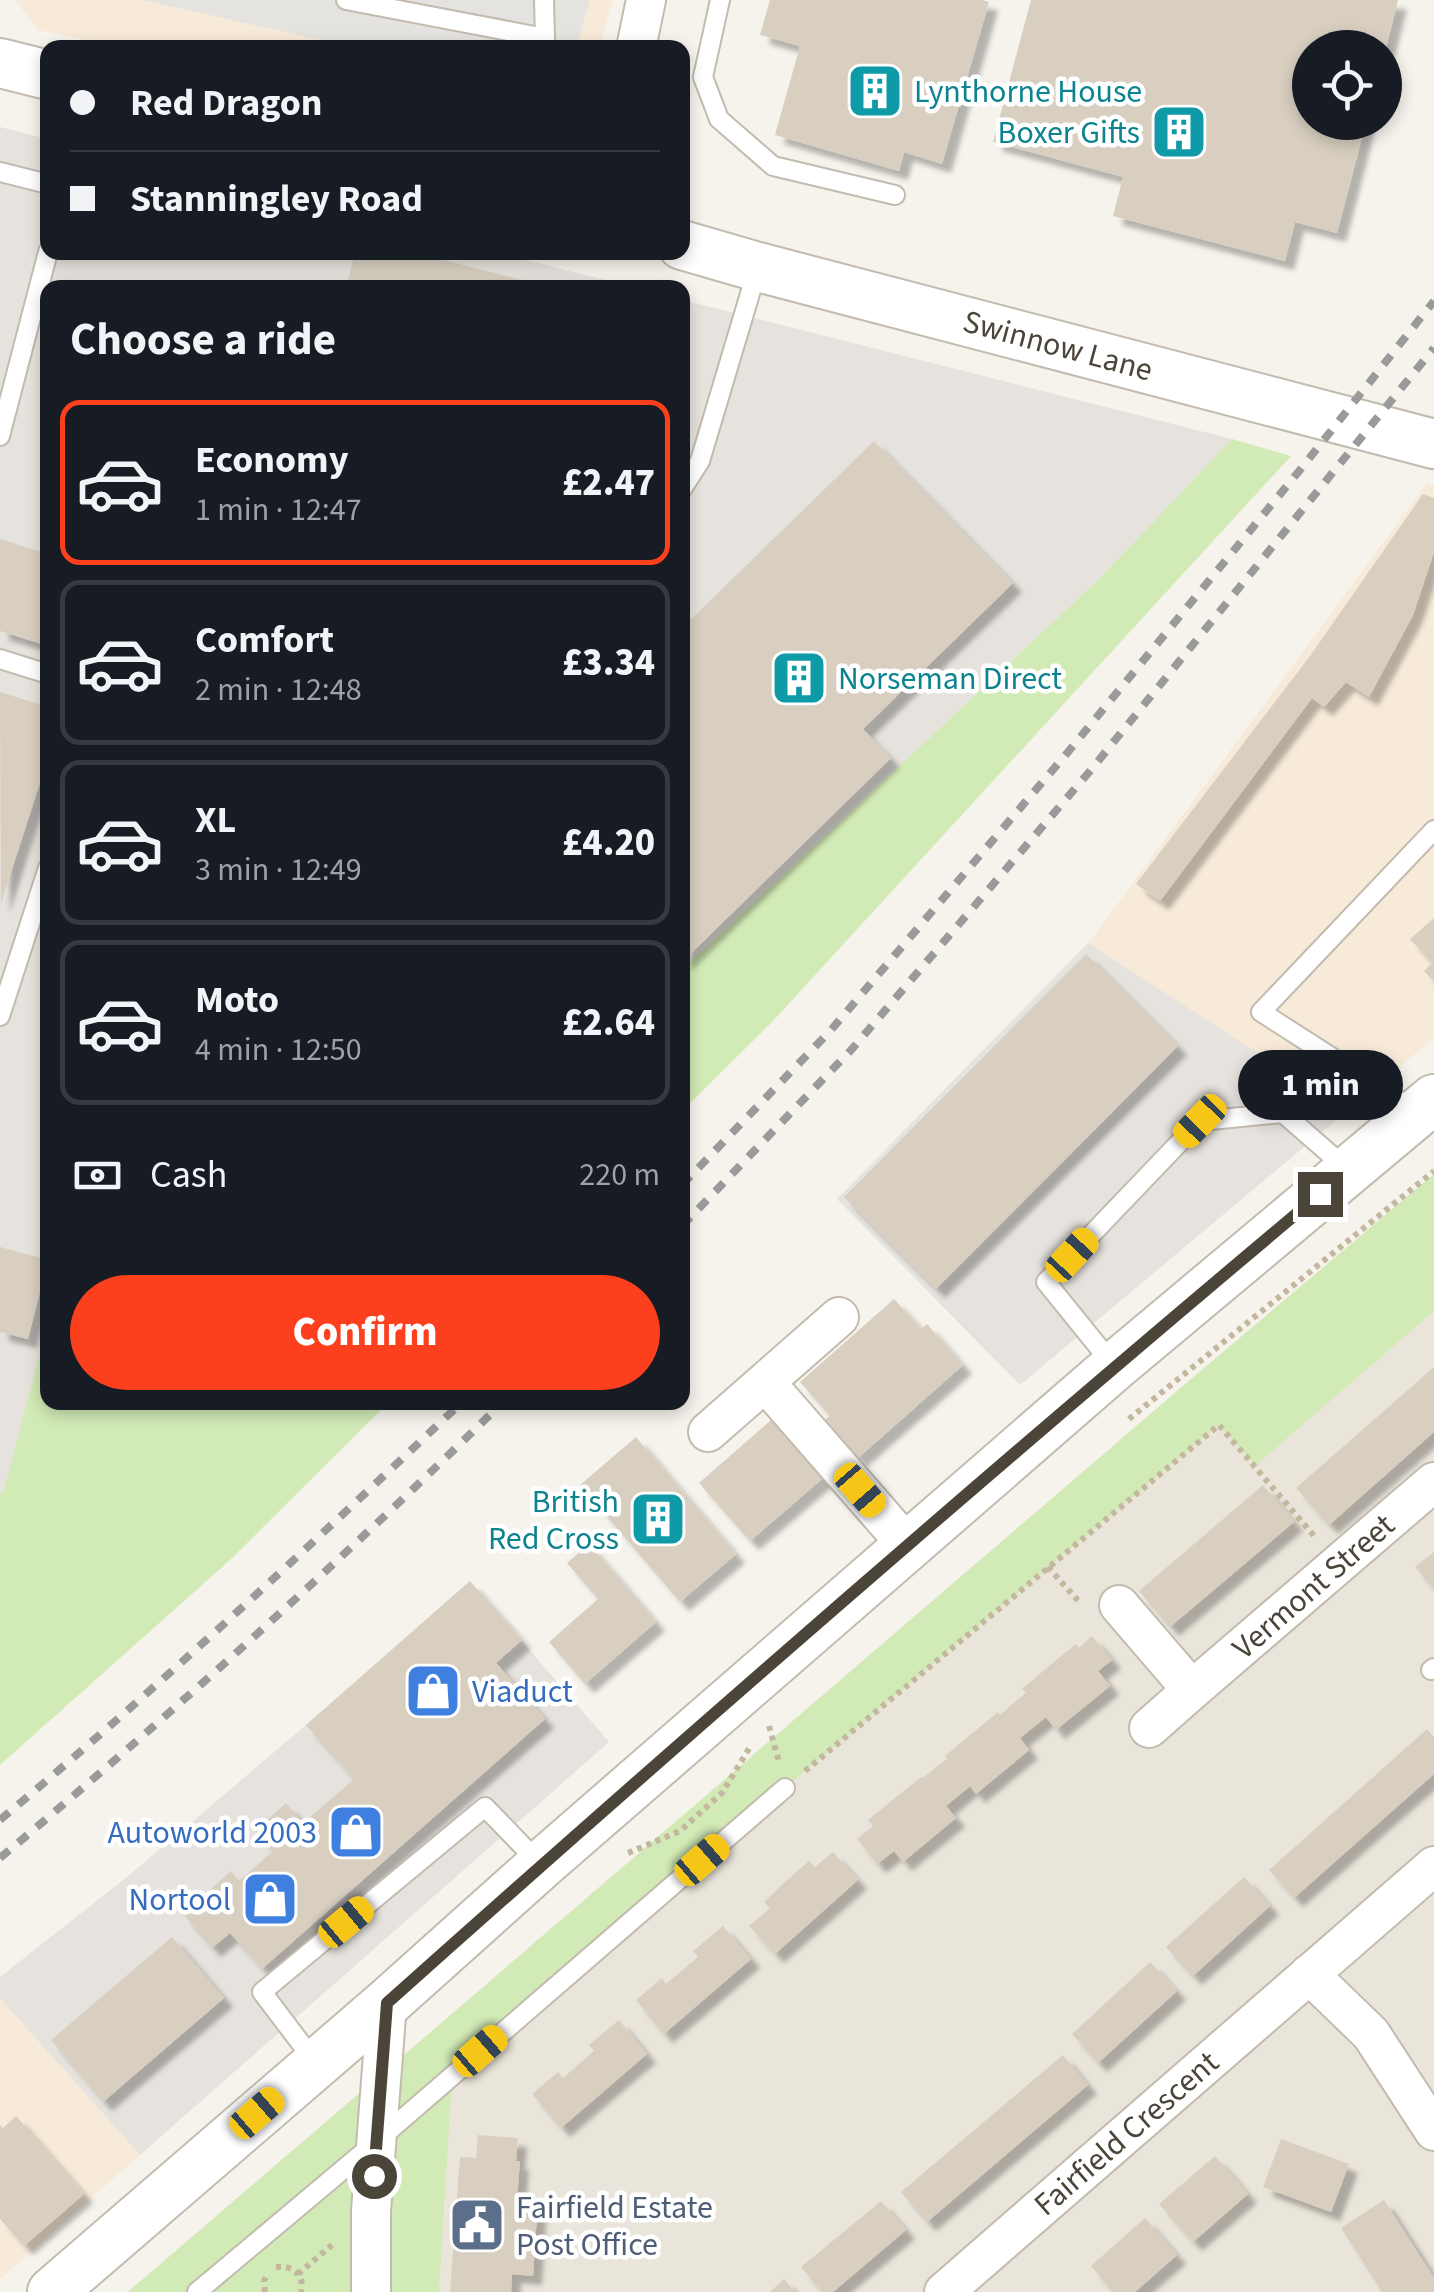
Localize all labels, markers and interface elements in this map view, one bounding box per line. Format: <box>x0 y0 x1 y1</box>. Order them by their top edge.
map controls <box>1292 30 1402 140</box>
button: locate <box>1292 30 1402 140</box>
building icon: Lynthorne House <box>845 61 905 121</box>
place label: Lynthorne House <box>914 69 1142 115</box>
text: Red Dragon <box>130 76 323 130</box>
building icon: Boxer Gifts <box>1149 102 1209 162</box>
place label: Boxer Gifts <box>998 110 1140 156</box>
text: Stanningley Road <box>130 172 423 226</box>
street label: Swinnow Lane <box>958 299 1158 393</box>
text: Choose a ride <box>70 308 336 372</box>
text: Economy <box>195 433 348 487</box>
icon: car <box>75 438 165 528</box>
text: £2.47 <box>562 456 655 510</box>
text: 1 min · 12:47 <box>195 487 362 533</box>
text: Comfort <box>195 613 334 667</box>
icon: car <box>75 618 165 708</box>
text: £3.34 <box>562 636 655 690</box>
building icon: Norseman Direct <box>769 648 829 708</box>
place label: Norseman Direct <box>838 656 1062 702</box>
text: 2 min · 12:48 <box>195 667 362 713</box>
text: XL <box>195 793 236 847</box>
icon: car <box>75 798 165 888</box>
text: £4.20 <box>562 816 655 870</box>
text: 3 min · 12:49 <box>195 847 362 893</box>
text: Moto <box>195 973 279 1027</box>
icon: car <box>75 978 165 1068</box>
text: £2.64 <box>562 996 655 1050</box>
text: 4 min · 12:50 <box>195 1027 362 1073</box>
callout: 1 min <box>1238 1049 1402 1119</box>
text: 1 min <box>1281 1062 1360 1108</box>
car <box>1168 1089 1232 1153</box>
icon: cash <box>70 1148 125 1203</box>
text: Cash <box>150 1148 227 1202</box>
text: 220 m <box>579 1152 660 1198</box>
route end <box>1298 1172 1343 1217</box>
car <box>1041 1223 1103 1287</box>
button: Confirm <box>70 1275 660 1390</box>
car <box>829 1458 891 1522</box>
place label: British Red Cross <box>488 1479 619 1562</box>
building icon: British Red Cross <box>628 1489 688 1549</box>
street label: Vermont Street <box>1222 1503 1405 1670</box>
shop icon: Viaduct <box>403 1661 463 1721</box>
place label: Viaduct <box>472 1669 573 1715</box>
shop icon: Autoworld 2003 <box>326 1802 386 1862</box>
place label: Autoworld 2003 <box>108 1810 317 1856</box>
car <box>670 1829 734 1891</box>
shop icon: Nortool <box>240 1869 300 1929</box>
place label: Nortool <box>129 1877 231 1923</box>
car <box>313 1891 379 1953</box>
car <box>448 2020 512 2082</box>
street label: Fairfield Crescent <box>1024 2040 1229 2227</box>
car <box>225 2082 289 2144</box>
route start <box>352 2154 397 2199</box>
place label: Fairfield Estate Post Office <box>516 2185 713 2268</box>
public building icon: Fairfield Estate Post Office <box>447 2195 507 2255</box>

